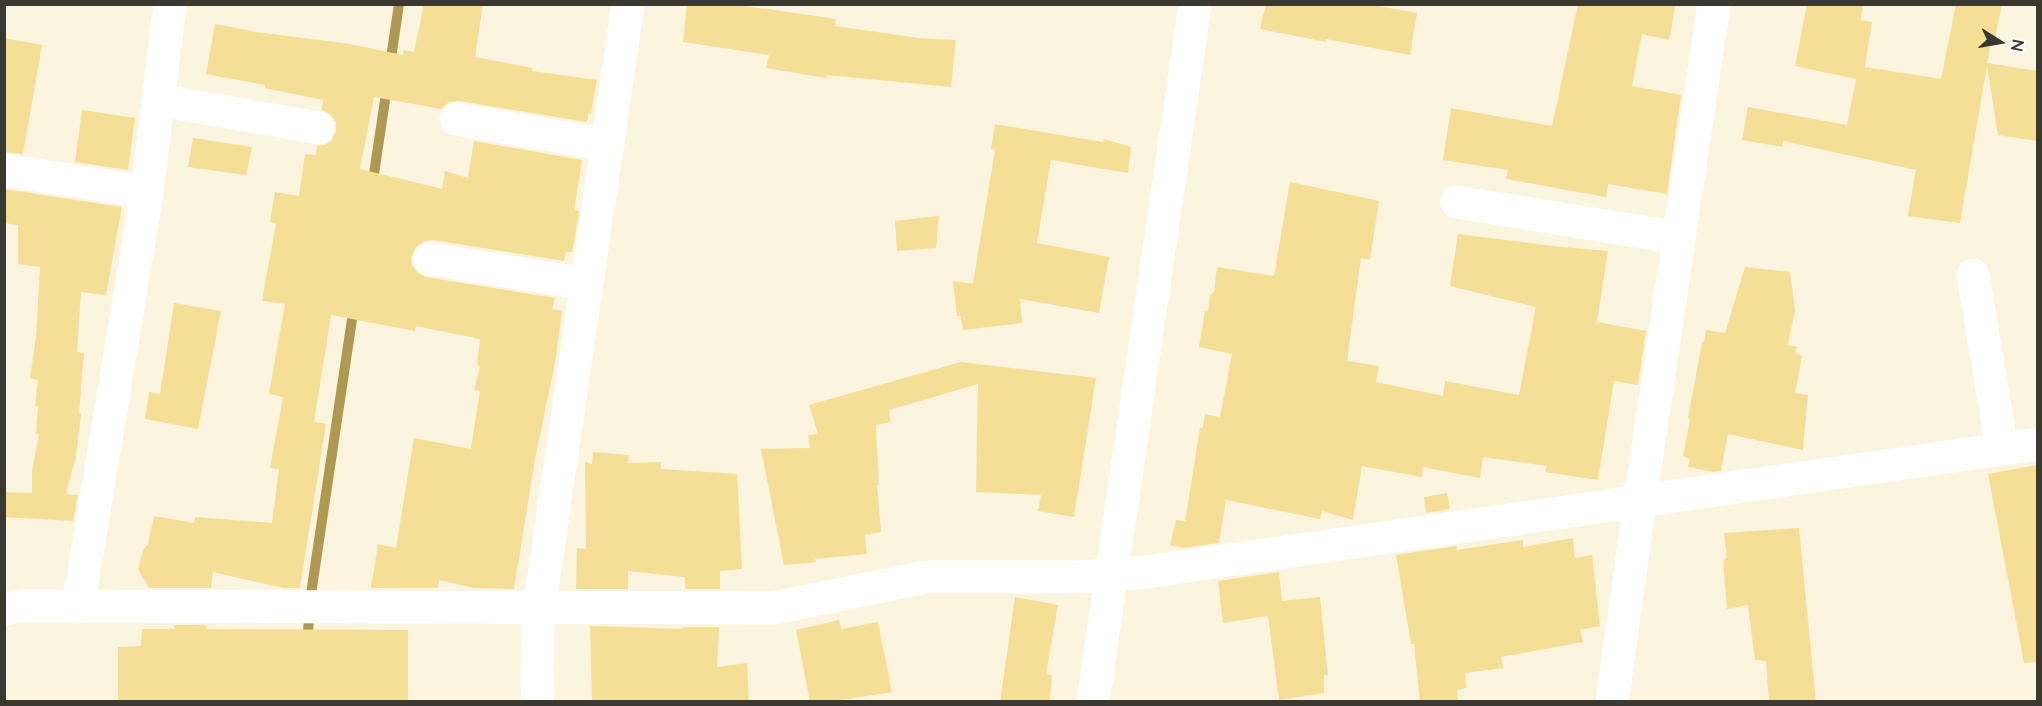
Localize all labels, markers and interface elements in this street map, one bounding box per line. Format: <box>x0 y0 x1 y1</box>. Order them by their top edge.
north arrow <box>1970 12 2030 72</box>
text: N <box>2008 38 2029 53</box>

